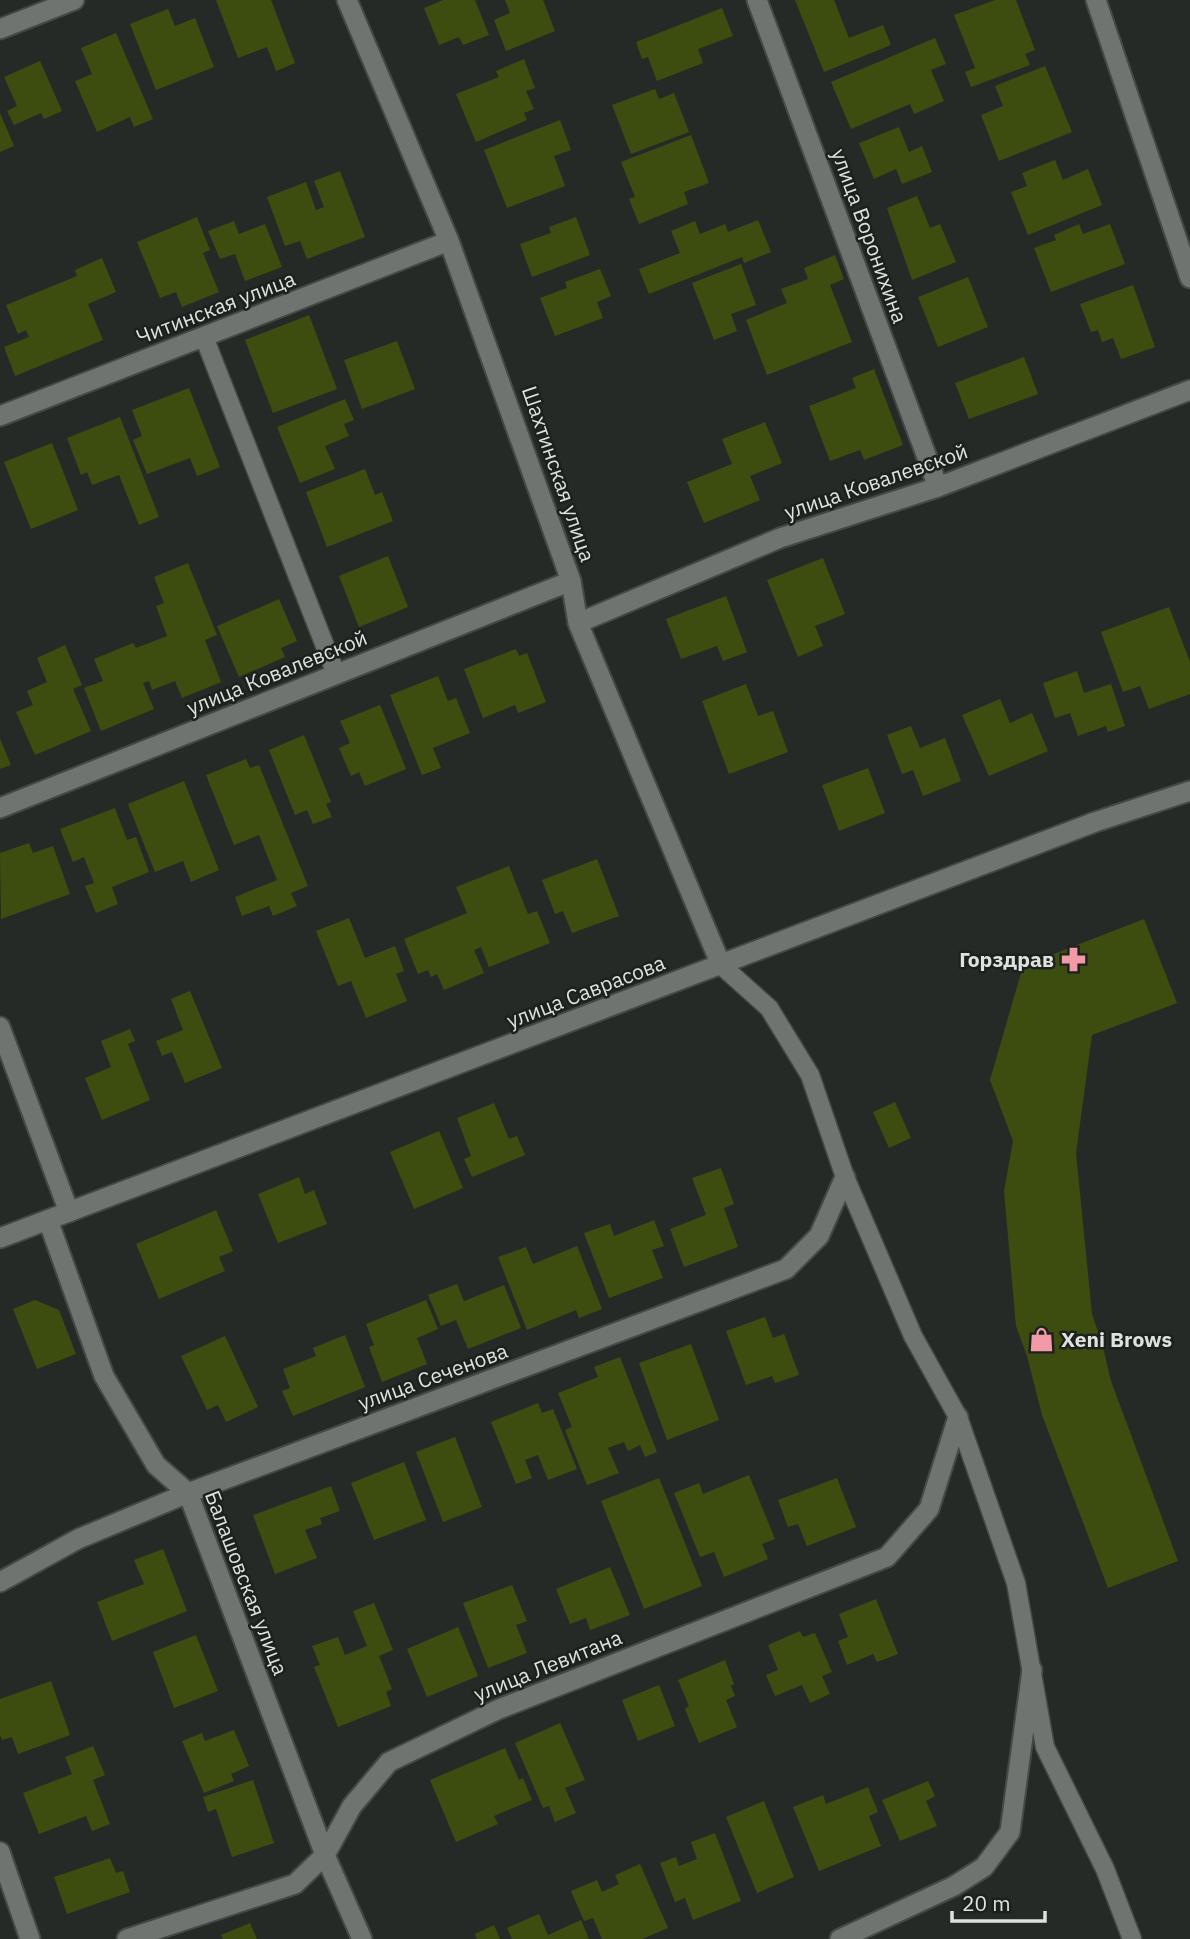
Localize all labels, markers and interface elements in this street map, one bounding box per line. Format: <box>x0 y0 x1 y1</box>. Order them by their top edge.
street label: улица Воронихина <box>825 145 915 327</box>
street label: Читинская улица <box>132 264 299 350</box>
street label: Шахтинская улица <box>516 382 602 565</box>
street label: улица Ковалевской <box>780 437 971 526</box>
street label: улица Ковалевской <box>182 623 371 721</box>
place label: Горздрав <box>959 945 1054 973</box>
pharmacy icon: Горздрав <box>1060 946 1088 974</box>
street label: улица Саврасова <box>502 948 669 1034</box>
place label: Xeni Brows <box>1061 1325 1172 1353</box>
shop icon: Xeni Brows <box>1027 1326 1055 1354</box>
street label: улица Сеченова <box>354 1336 511 1416</box>
street label: Балашовская улица <box>199 1486 295 1679</box>
street label: улица Левитана <box>469 1623 626 1708</box>
scale bar <box>952 1880 1045 1924</box>
text: 20 m <box>962 1889 1011 1917</box>

